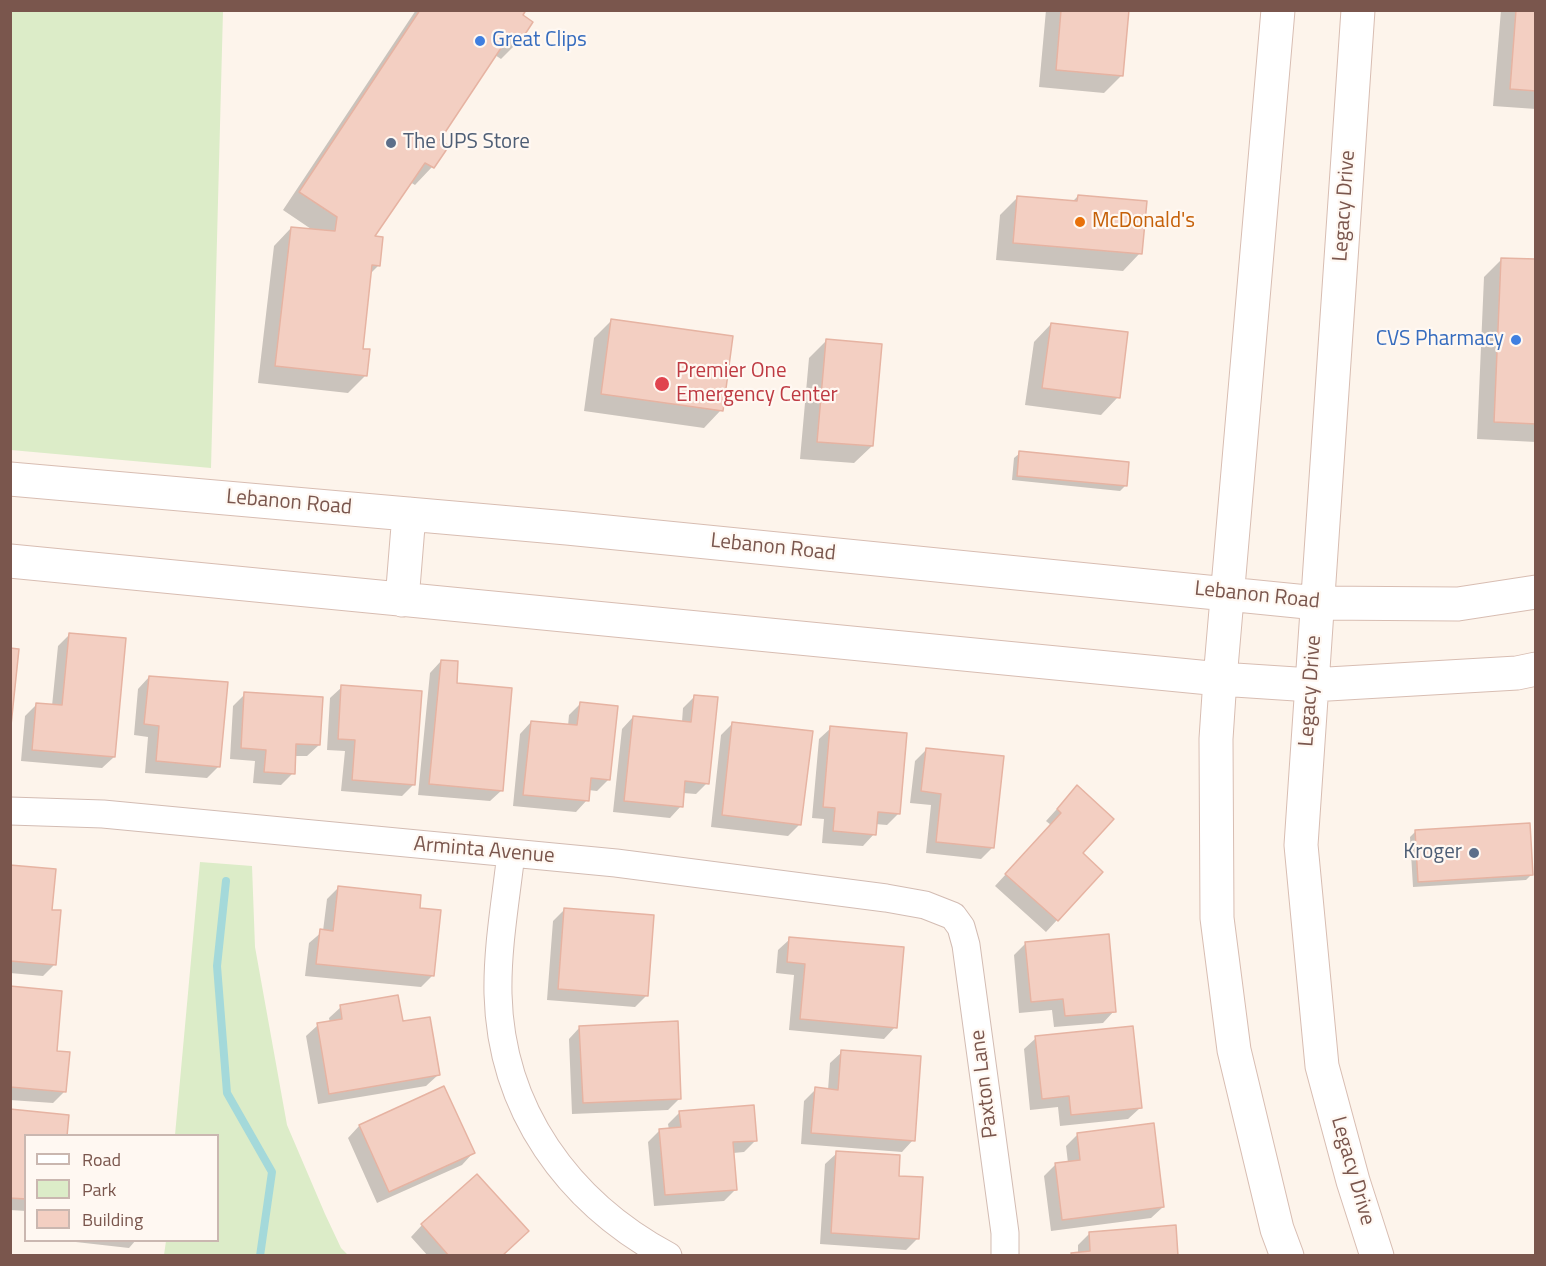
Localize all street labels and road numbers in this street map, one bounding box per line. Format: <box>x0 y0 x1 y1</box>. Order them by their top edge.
street label: Legacy Drive <box>1329 149 1361 263</box>
street label: Lebanon Road <box>225 485 353 521</box>
street label: Lebanon Road <box>709 529 837 567</box>
street label: Lebanon Road <box>1193 577 1321 615</box>
street label: Legacy Drive <box>1295 634 1327 748</box>
street label: Arminta Avenue <box>412 832 556 870</box>
street label: Paxton Lane <box>966 1028 1004 1140</box>
street label: Legacy Drive <box>1324 1114 1380 1228</box>

